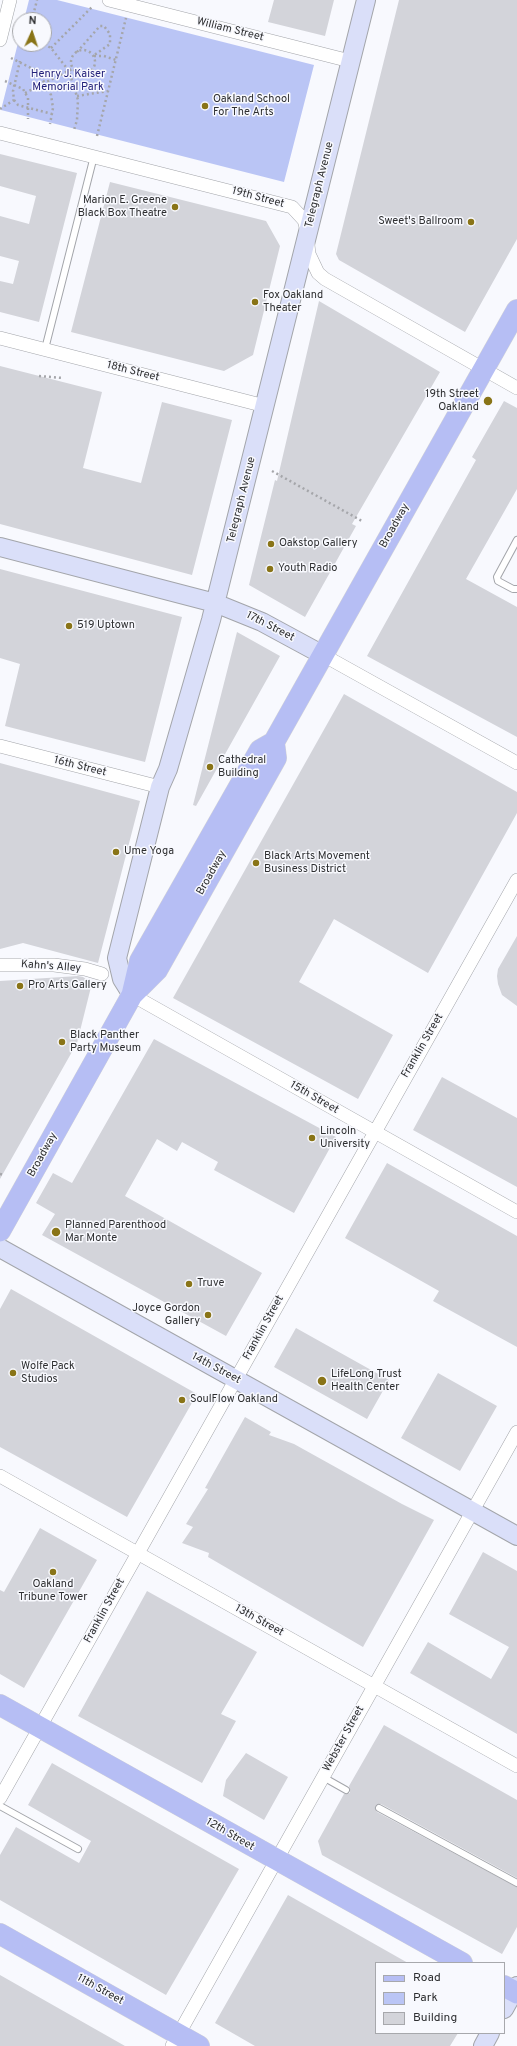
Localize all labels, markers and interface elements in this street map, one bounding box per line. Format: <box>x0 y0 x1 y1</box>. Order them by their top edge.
north arrow <box>12 12 52 52</box>
text: N <box>28 14 37 28</box>
street label: William Street <box>195 15 265 45</box>
park label: Henry J. Kaiser Memorial Park <box>31 68 105 94</box>
place label: Oakland School For The Arts <box>213 93 290 119</box>
marker: Oakland School For The Arts <box>200 101 210 111</box>
street label: Telegraph Avenue <box>303 141 337 229</box>
street label: 19th Street <box>230 185 286 211</box>
place label: Marion E. Greene Black Box Theatre <box>78 194 167 220</box>
marker: Marion E. Greene Black Box Theatre <box>170 202 180 212</box>
place label: Sweet's Ballroom <box>378 215 463 229</box>
marker: Sweet's Ballroom <box>466 217 476 227</box>
place label: Fox Oakland Theater <box>263 289 323 315</box>
marker: Fox Oakland Theater <box>250 297 260 307</box>
street label: 18th Street <box>105 359 161 385</box>
place label: 19th Street Oakland <box>425 388 479 414</box>
marker: 19th Street Oakland <box>482 395 494 407</box>
street label: Telegraph Avenue <box>225 456 259 544</box>
street label: Broadway <box>377 501 413 551</box>
place label: Oakstop Gallery <box>279 537 358 551</box>
marker: Oakstop Gallery <box>266 539 276 549</box>
place label: Youth Radio <box>278 562 337 576</box>
marker: Youth Radio <box>265 564 275 574</box>
street label: 17th Street <box>244 609 296 645</box>
place label: 519 Uptown <box>77 619 135 633</box>
marker: 519 Uptown <box>64 621 74 631</box>
street label: 16th Street <box>52 754 108 780</box>
place label: Cathedral Building <box>218 754 266 780</box>
marker: Cathedral Building <box>205 762 215 772</box>
place label: Ume Yoga <box>124 845 174 859</box>
marker: Ume Yoga <box>111 847 121 857</box>
street label: Broadway <box>194 848 230 898</box>
place label: Black Arts Movement Business District <box>264 850 370 876</box>
marker: Black Arts Movement Business District <box>251 858 261 868</box>
street label: Kahn's Alley <box>20 958 82 976</box>
place label: Pro Arts Gallery <box>28 979 107 993</box>
marker: Pro Arts Gallery <box>15 981 25 991</box>
street label: Franklin Street <box>399 1011 447 1081</box>
place label: Black Panther Party Museum <box>70 1029 141 1055</box>
marker: Black Panther Party Museum <box>57 1037 67 1047</box>
street label: 15th Street <box>287 1079 341 1117</box>
place label: Lincoln University <box>320 1125 370 1151</box>
street label: Broadway <box>25 1130 61 1180</box>
marker: Lincoln University <box>307 1133 317 1143</box>
place label: Planned Parenthood Mar Monte <box>65 1219 166 1245</box>
marker: Planned Parenthood Mar Monte <box>50 1226 62 1238</box>
place label: Truve <box>197 1277 224 1291</box>
marker: Truve <box>184 1279 194 1289</box>
street label: Franklin Street <box>241 1293 287 1363</box>
place label: Joyce Gordon Gallery <box>132 1302 200 1328</box>
marker: Joyce Gordon Gallery <box>203 1310 213 1320</box>
street label: 14th Street <box>189 1351 243 1387</box>
place label: Wolfe Pack Studios <box>21 1360 75 1386</box>
marker: Wolfe Pack Studios <box>8 1368 18 1378</box>
place label: LifeLong Trust Health Center <box>331 1368 402 1394</box>
marker: LifeLong Trust Health Center <box>316 1375 328 1387</box>
place label: SoulFlow Oakland <box>190 1393 278 1407</box>
marker: SoulFlow Oakland <box>177 1395 187 1405</box>
marker: Oakland Tribune Tower <box>48 1567 58 1577</box>
street label: Franklin Street <box>82 1576 128 1646</box>
place label: Oakland Tribune Tower <box>18 1578 88 1604</box>
street label: 13th Street <box>232 1602 286 1640</box>
street label: Webster Street <box>320 1704 368 1774</box>
street label: 12th Street <box>203 1816 257 1854</box>
legend <box>375 1962 505 2034</box>
text: Road <box>413 1970 441 1986</box>
street label: 11th Street <box>74 1972 126 2008</box>
text: Park <box>413 1990 438 2006</box>
text: Building <box>413 2010 457 2026</box>

